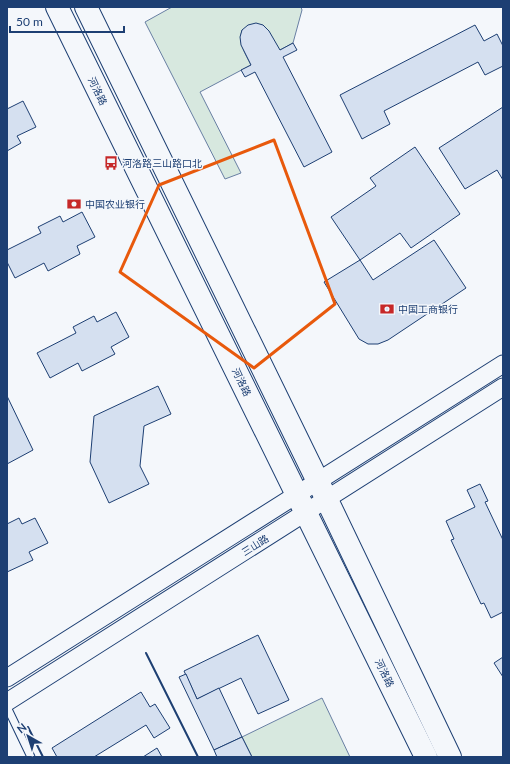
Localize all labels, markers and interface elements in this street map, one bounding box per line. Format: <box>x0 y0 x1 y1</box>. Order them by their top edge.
scale bar <box>10 8 124 34</box>
text: 50 m <box>16 14 43 29</box>
street label: 河洛路 <box>86 75 110 107</box>
bus stop icon: 河洛路三山路口北 <box>103 155 119 171</box>
place label: 河洛路三山路口北 <box>122 157 202 169</box>
bank icon: 中国农业银行 <box>66 196 82 212</box>
place label: 中国农业银行 <box>85 198 145 210</box>
bank icon: 中国工商银行 <box>379 301 395 317</box>
place label: 中国工商银行 <box>398 303 458 315</box>
street label: 河洛路 <box>230 366 254 398</box>
street label: 三山路 <box>239 532 271 558</box>
street label: 河洛路 <box>373 657 397 689</box>
north arrow <box>8 716 48 756</box>
text: N <box>14 720 29 736</box>

